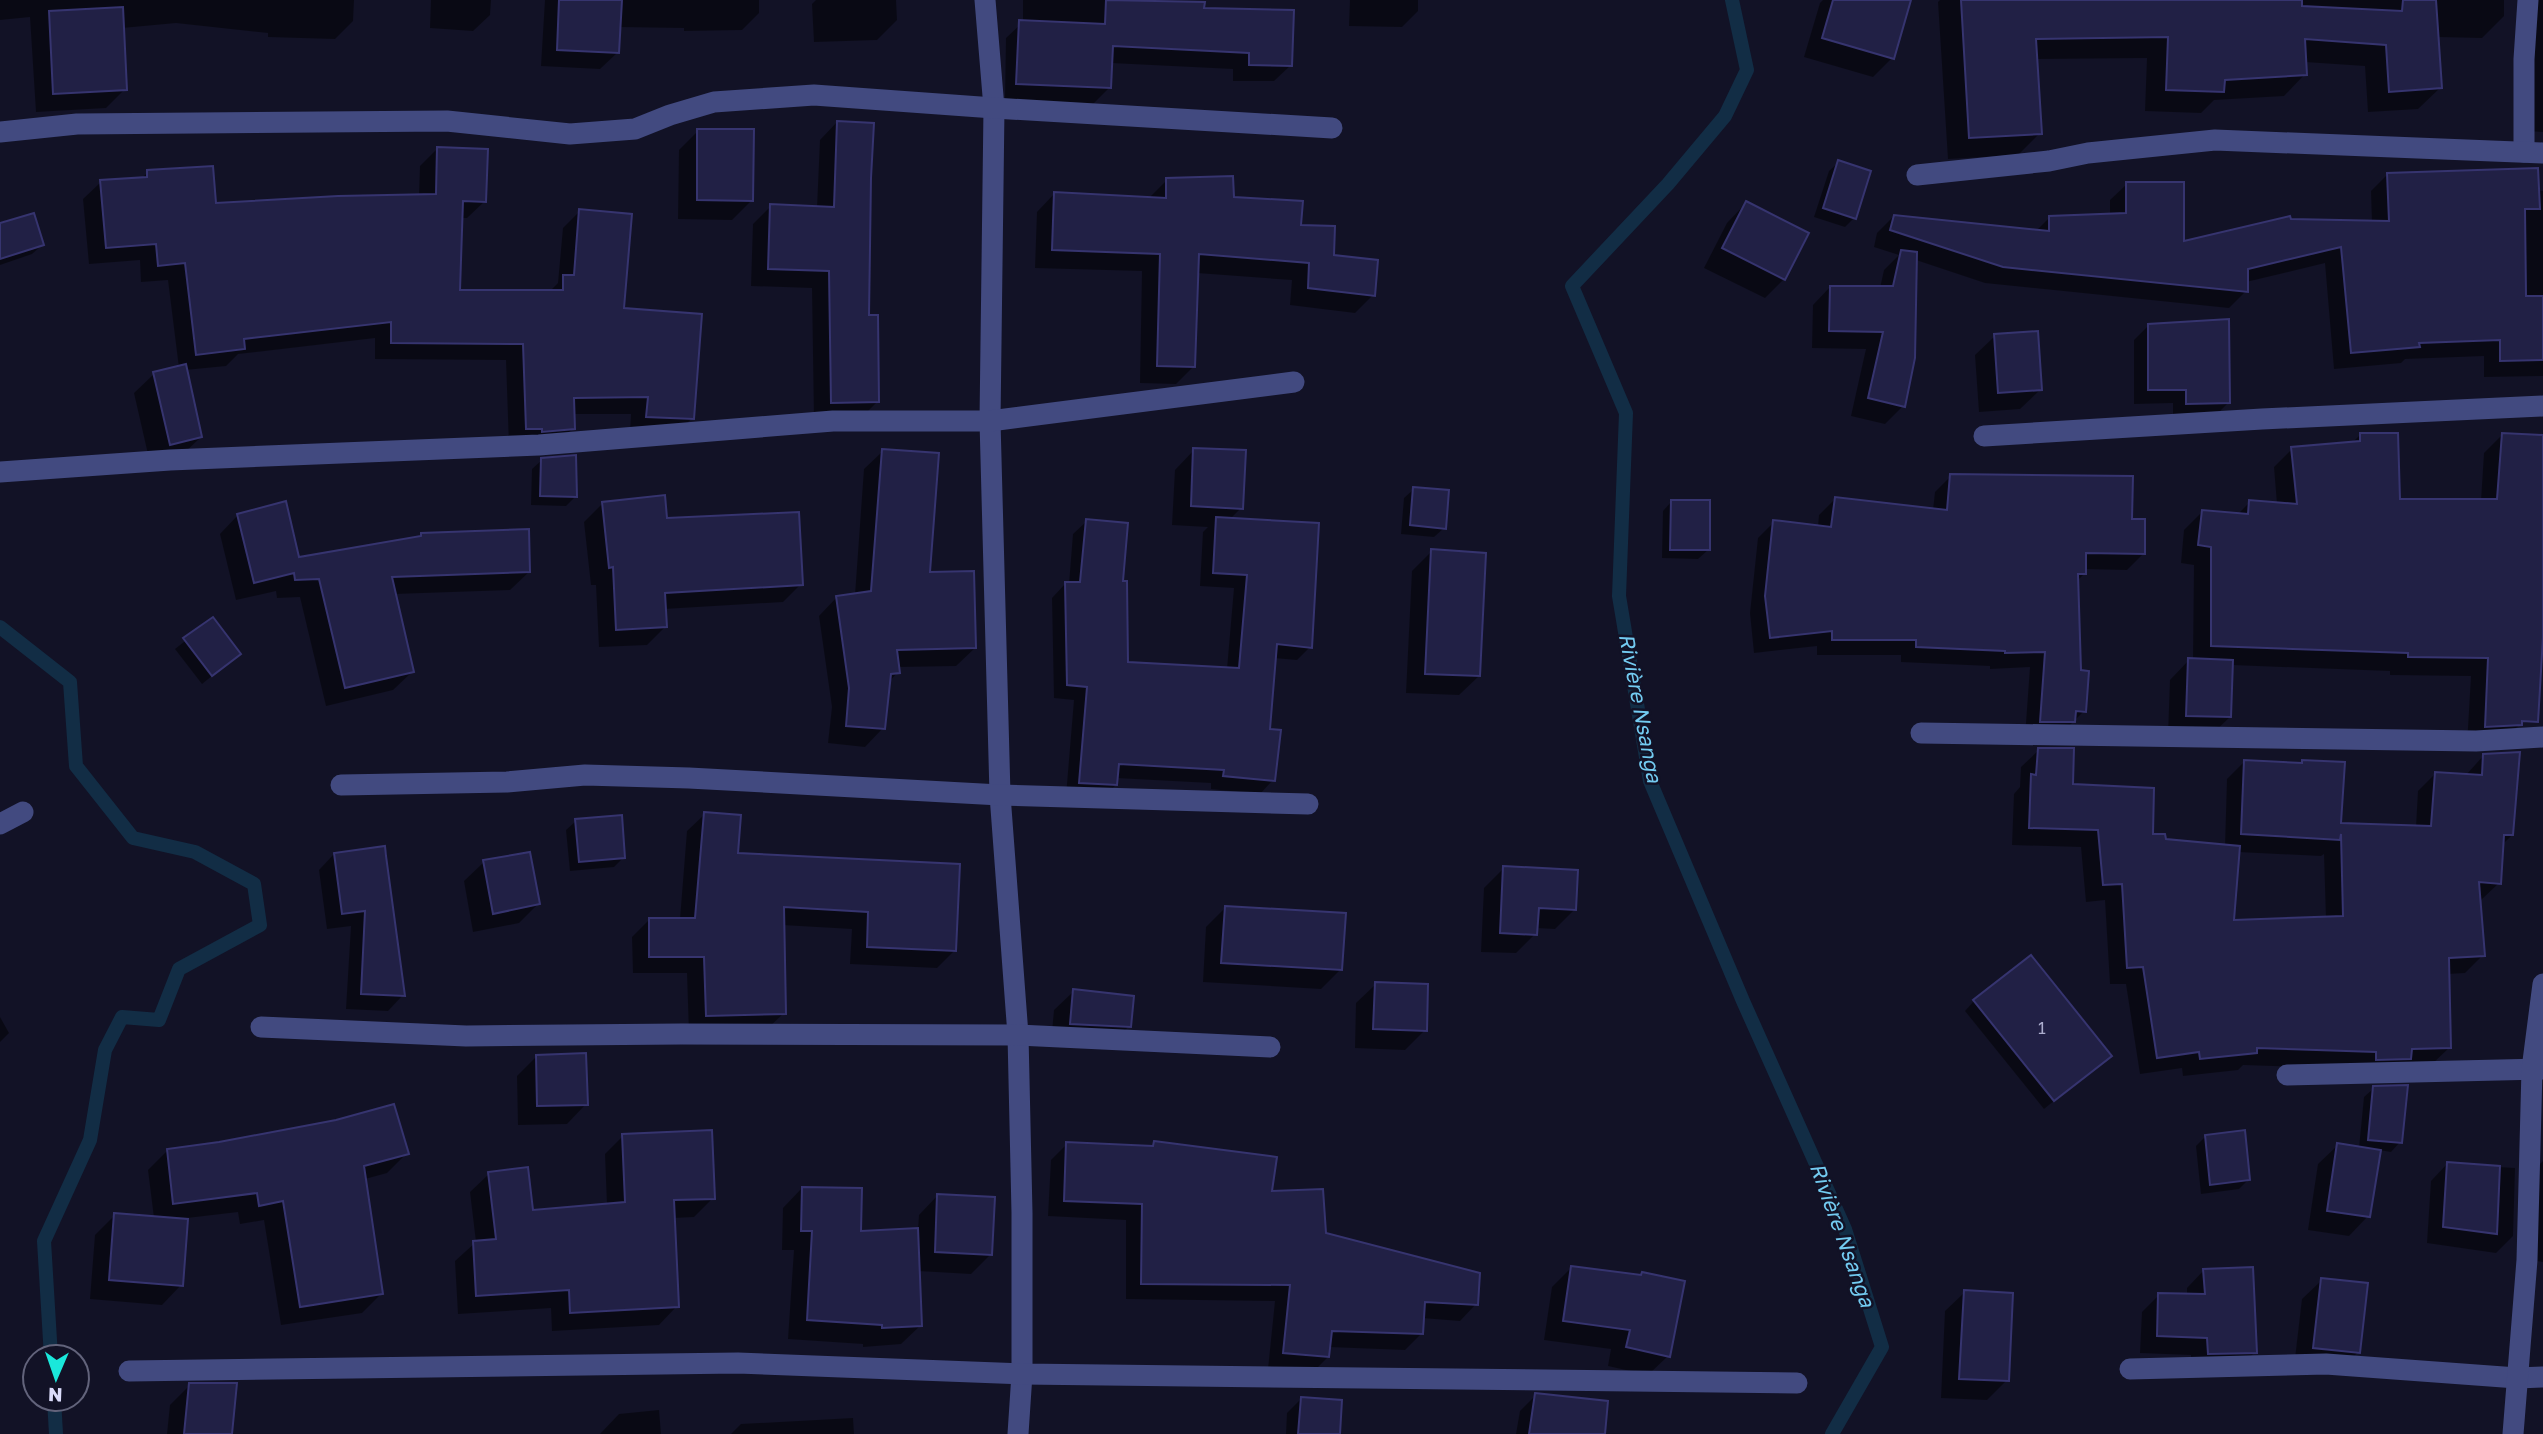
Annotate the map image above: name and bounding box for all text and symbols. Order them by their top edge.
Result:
water label: Rivière Nsanga [1614,631,1668,786]
house number: 1 [2038,1018,2046,1038]
water label: Rivière Nsanga [1805,1159,1881,1311]
north arrow [21,1343,91,1413]
text: N [48,1384,63,1407]

